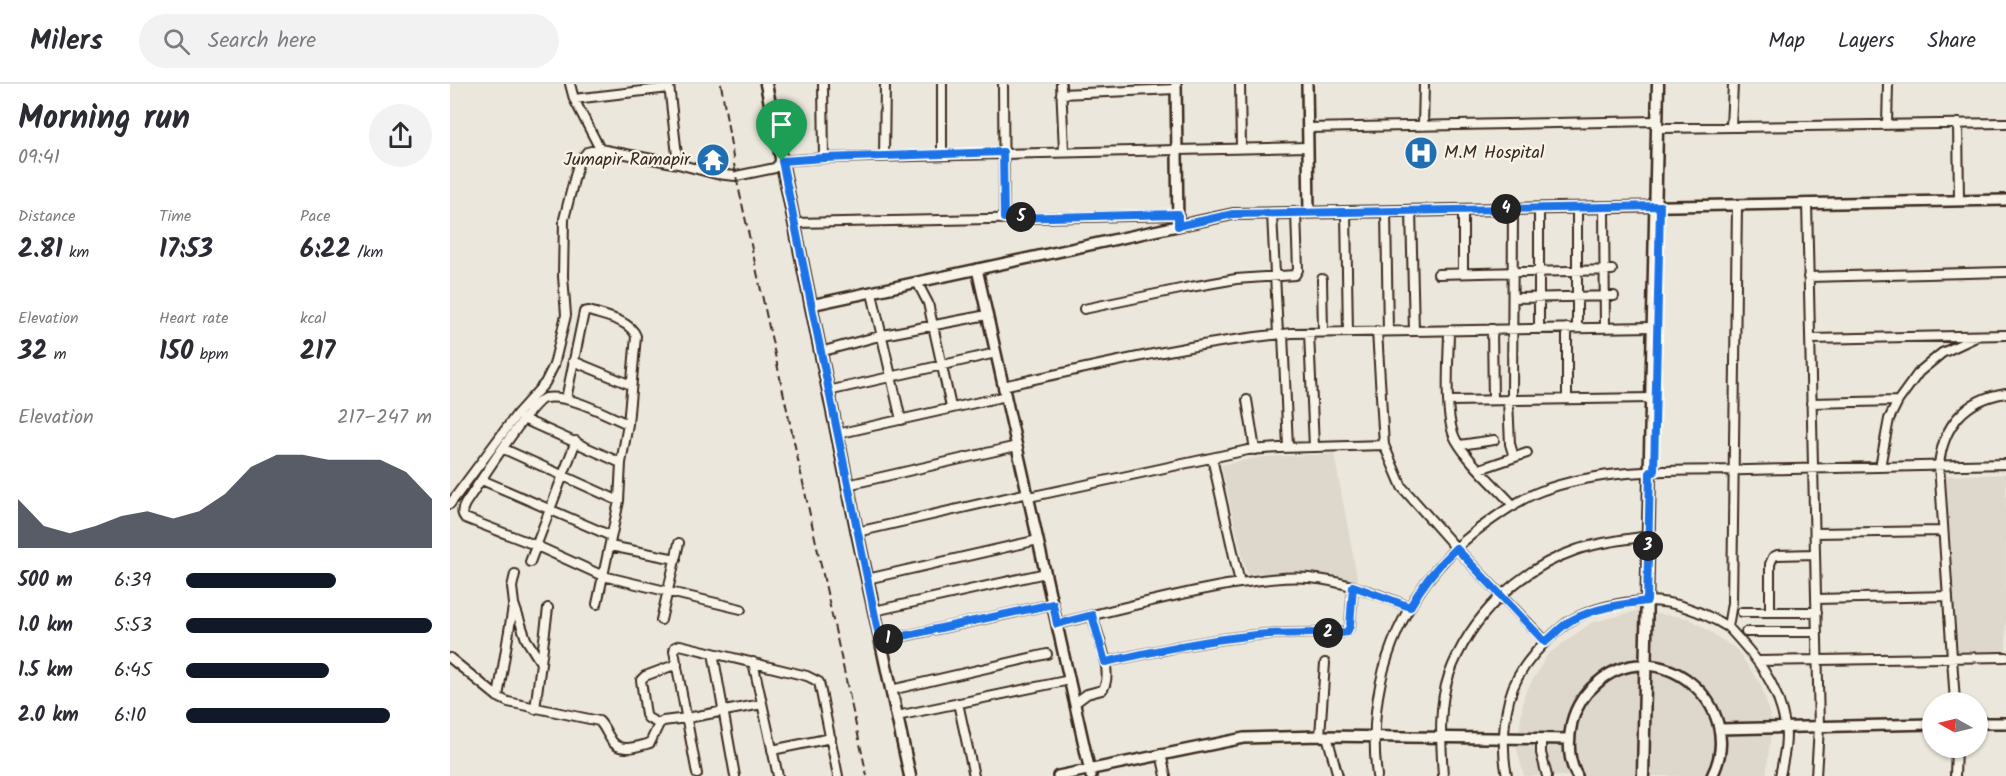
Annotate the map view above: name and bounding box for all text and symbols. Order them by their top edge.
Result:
search box [139,14,559,68]
text: Milers [30,19,103,64]
text: Search here [208,24,316,59]
icon: search [160,25,193,58]
text: Map [1768,25,1805,58]
text: Layers [1838,25,1894,58]
text: Share [1927,25,1976,58]
text: Morning run [18,93,190,146]
pin [756,99,807,161]
button: share [369,104,432,167]
icon: arrive [765,108,798,141]
hospital icon: M.M Hospital [1403,135,1439,171]
place label: M.M Hospital [1444,139,1545,168]
text: 09:41 [18,142,60,174]
temple icon: Jumapir Ramapir [695,142,731,178]
place label: Jumapir Ramapir [564,146,691,175]
pin: 4 [1491,194,1521,224]
text: 4 [1502,196,1510,221]
pin: 5 [1006,202,1036,232]
text: Distance [18,204,76,229]
text: Time [159,204,191,229]
text: Pace [300,204,331,229]
text: 5 [1017,204,1025,229]
text: 2.81 [18,229,63,271]
text: 17:53 [159,229,213,271]
text: 6:22 [300,229,351,271]
text: km [63,240,89,265]
text: /km [351,240,383,265]
text: Elevation [18,306,79,331]
text: Heart rate [159,306,229,331]
text: kcal [300,306,326,331]
text: 32 [18,331,47,373]
text: 150 [159,331,193,373]
text: 217 [300,331,335,373]
text: m [47,342,67,367]
text: bpm [193,342,229,367]
text: Elevation [18,402,94,434]
text: 217–247 m [337,402,432,434]
pin: 3 [1633,531,1663,561]
text: 3 [1644,533,1652,558]
text: 500 m [18,565,73,597]
text: 6:39 [114,565,151,597]
text: 1.0 km [18,610,73,642]
text: 5:53 [114,610,152,642]
pin: 2 [1313,618,1343,648]
text: 2 [1323,620,1333,645]
pin: 1 [873,624,903,654]
text: 1 [886,626,890,651]
text: 1.5 km [18,655,73,687]
text: 6:45 [114,655,152,687]
north arrow [1922,692,1988,758]
map controls [1922,692,1988,758]
text: 2.0 km [18,700,79,732]
text: 6:10 [114,700,146,732]

